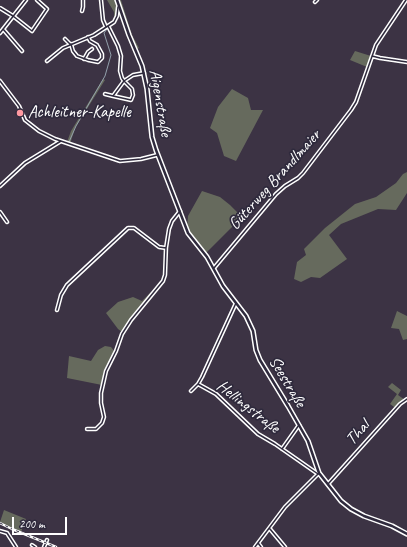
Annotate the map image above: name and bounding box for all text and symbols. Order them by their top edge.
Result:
street label: Aigenstraße [144,68,176,138]
place label: Achleitner-Kapelle [28,103,131,123]
marker: Achleitner-Kapelle [15,108,25,118]
street label: Güterweg Brandlmaier [225,126,325,234]
street label: Seestraße [264,353,310,411]
street label: Hellingstraße [212,376,284,438]
street label: Thal [342,416,374,450]
scale bar [14,509,69,535]
text: 200 m [19,516,45,532]

